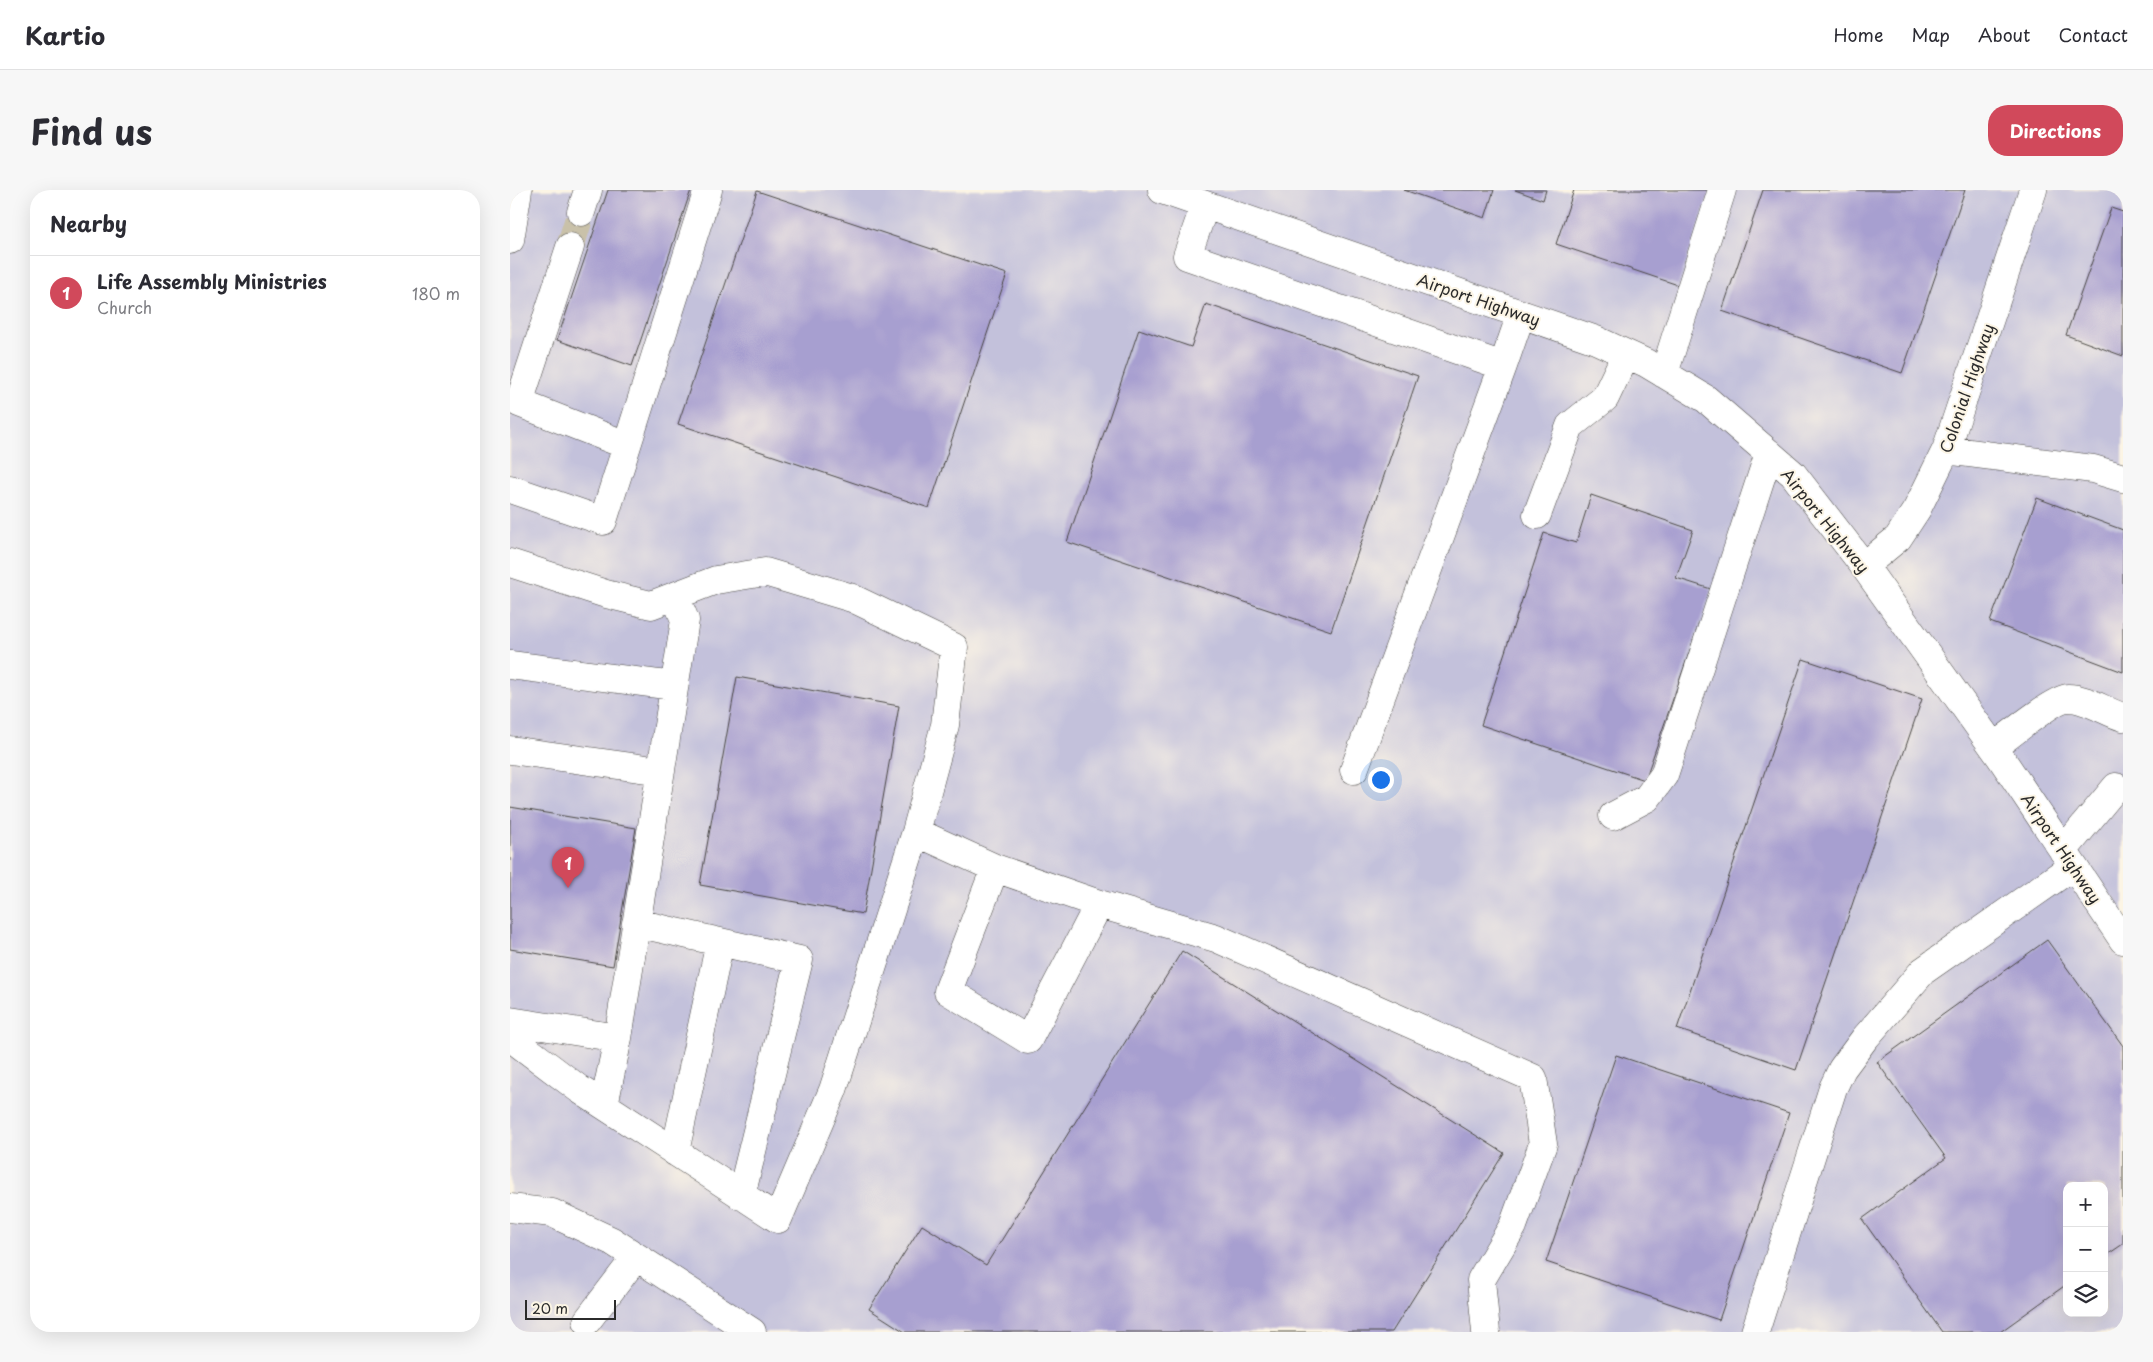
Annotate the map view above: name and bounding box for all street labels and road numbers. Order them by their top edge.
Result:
street label: Airport Highway [1414,267,1544,331]
street label: Colonial Highway [1933,320,1999,456]
street label: Airport Highway [1776,462,1876,578]
street label: Airport Highway [2016,788,2108,908]

